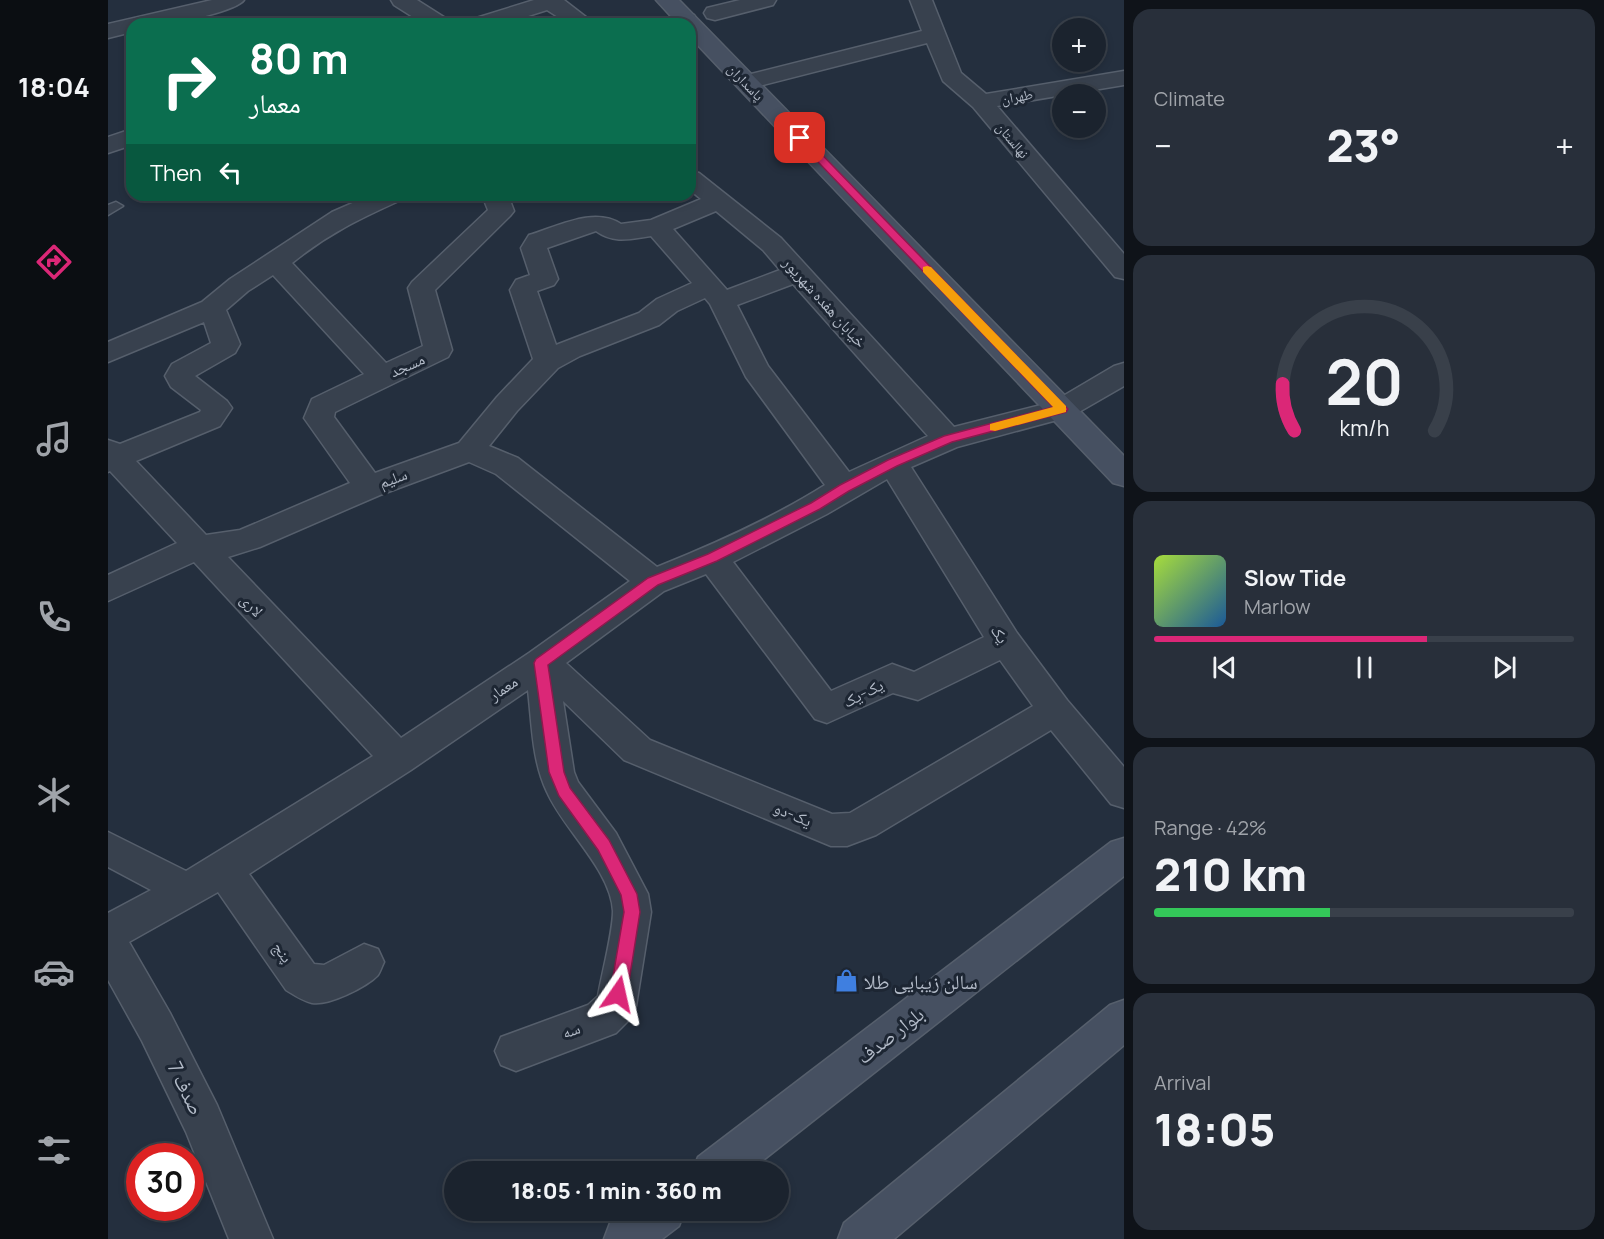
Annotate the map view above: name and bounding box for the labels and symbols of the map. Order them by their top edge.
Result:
street label: پاسداران [724,59,768,105]
street label: طهران [1000,84,1034,108]
pin [774,112,825,163]
street label: نهالستان [992,118,1034,162]
street label: خیابان هفده شهریور [778,251,872,352]
street label: مسجد [386,348,428,382]
street label: سلیم [376,463,410,493]
street label: لاری [236,589,268,621]
street label: یک [986,621,1014,648]
street label: معمار [483,670,522,706]
street label: یک-یک [839,674,887,712]
street label: یک-دو [771,796,815,832]
street label: پنج [268,937,298,967]
position arrow [586,962,650,1026]
shop icon: سالن زیبایی طلا [833,968,859,994]
place label: سالن زیبایی طلا [864,968,978,995]
street label: بلوار صدف [851,1000,929,1070]
street label: سه [559,1017,583,1043]
street label: صدف 7 [162,1057,210,1119]
speed limit sign: 30 [126,1143,204,1221]

